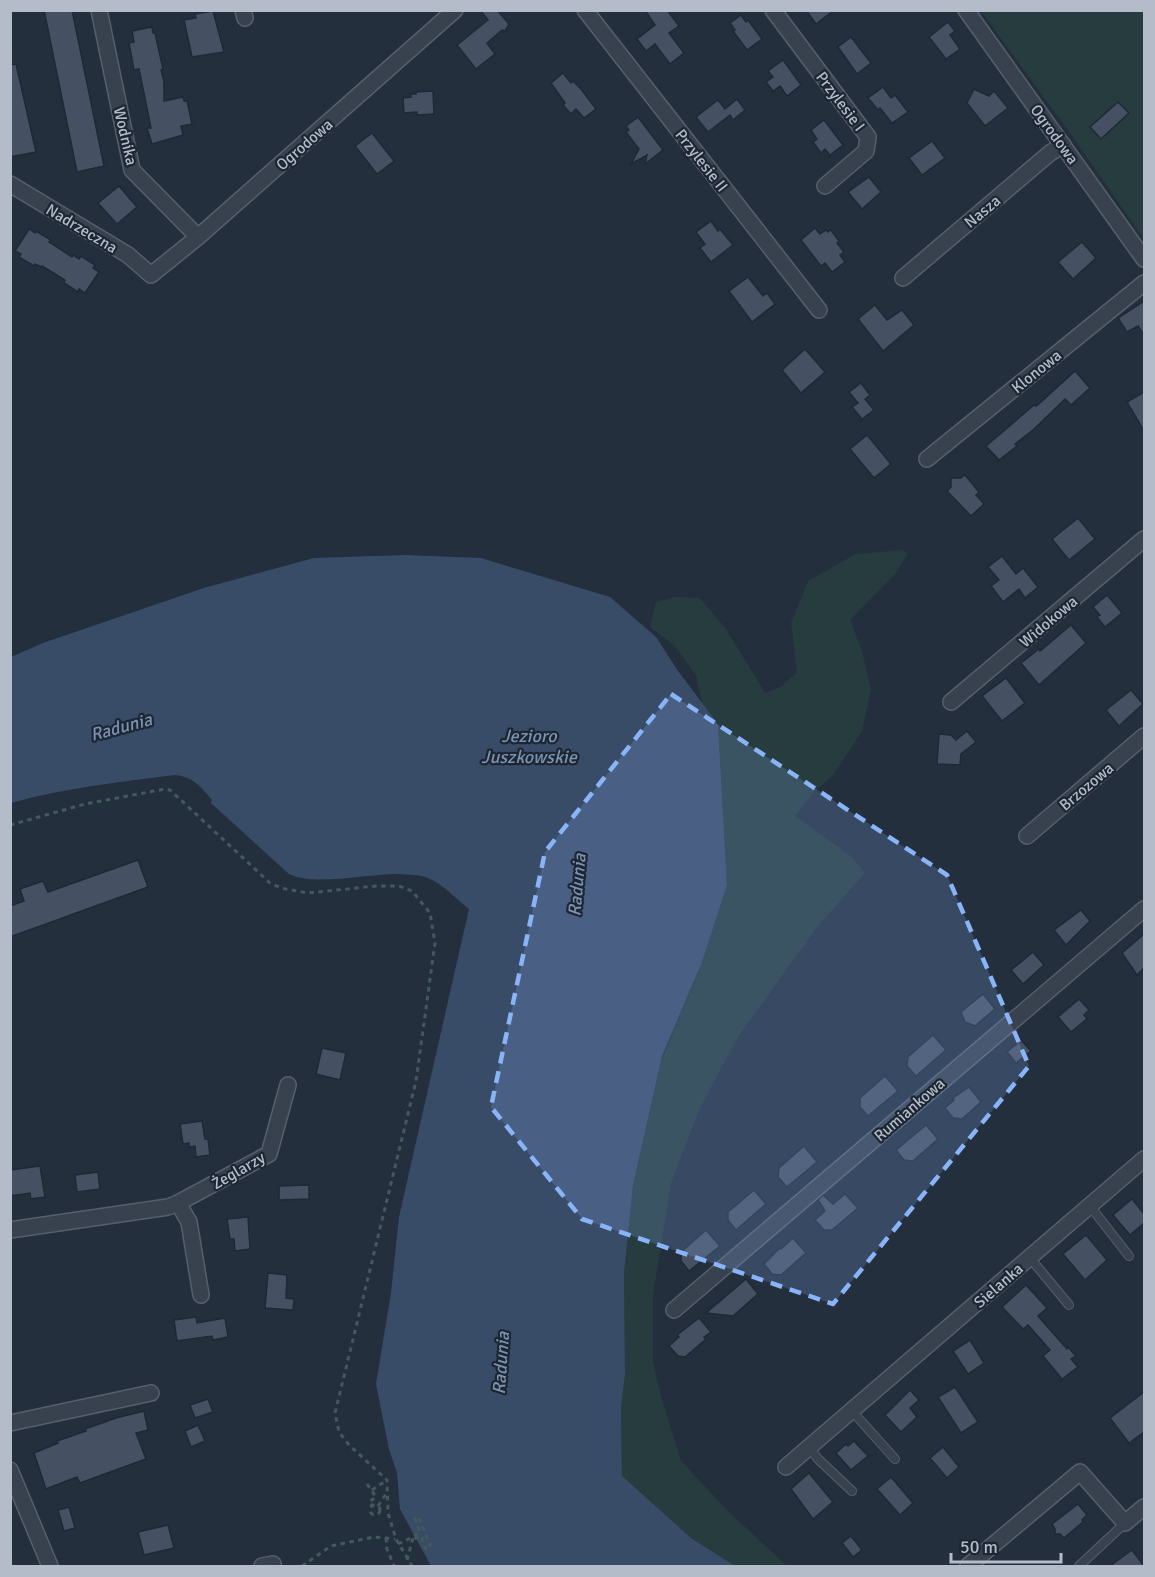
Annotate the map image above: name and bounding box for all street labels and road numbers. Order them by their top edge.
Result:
street label: Przylesie I [811,68,869,135]
street label: Ogrodowa [1026,101,1083,168]
street label: Wodnika [109,105,141,167]
street label: Ogrodowa [272,115,337,175]
street label: Przylesie II [670,125,732,196]
street label: Nasza [960,191,1005,233]
street label: Nadrzeczna [42,200,121,258]
street label: Klonowa [1007,346,1066,398]
street label: Widokowa [1015,592,1082,652]
street label: Brzozowa [1055,758,1118,815]
street label: Rumiankowa [870,1074,949,1146]
street label: Żeglarzy [208,1147,269,1194]
street label: Sielanka [970,1259,1027,1313]

